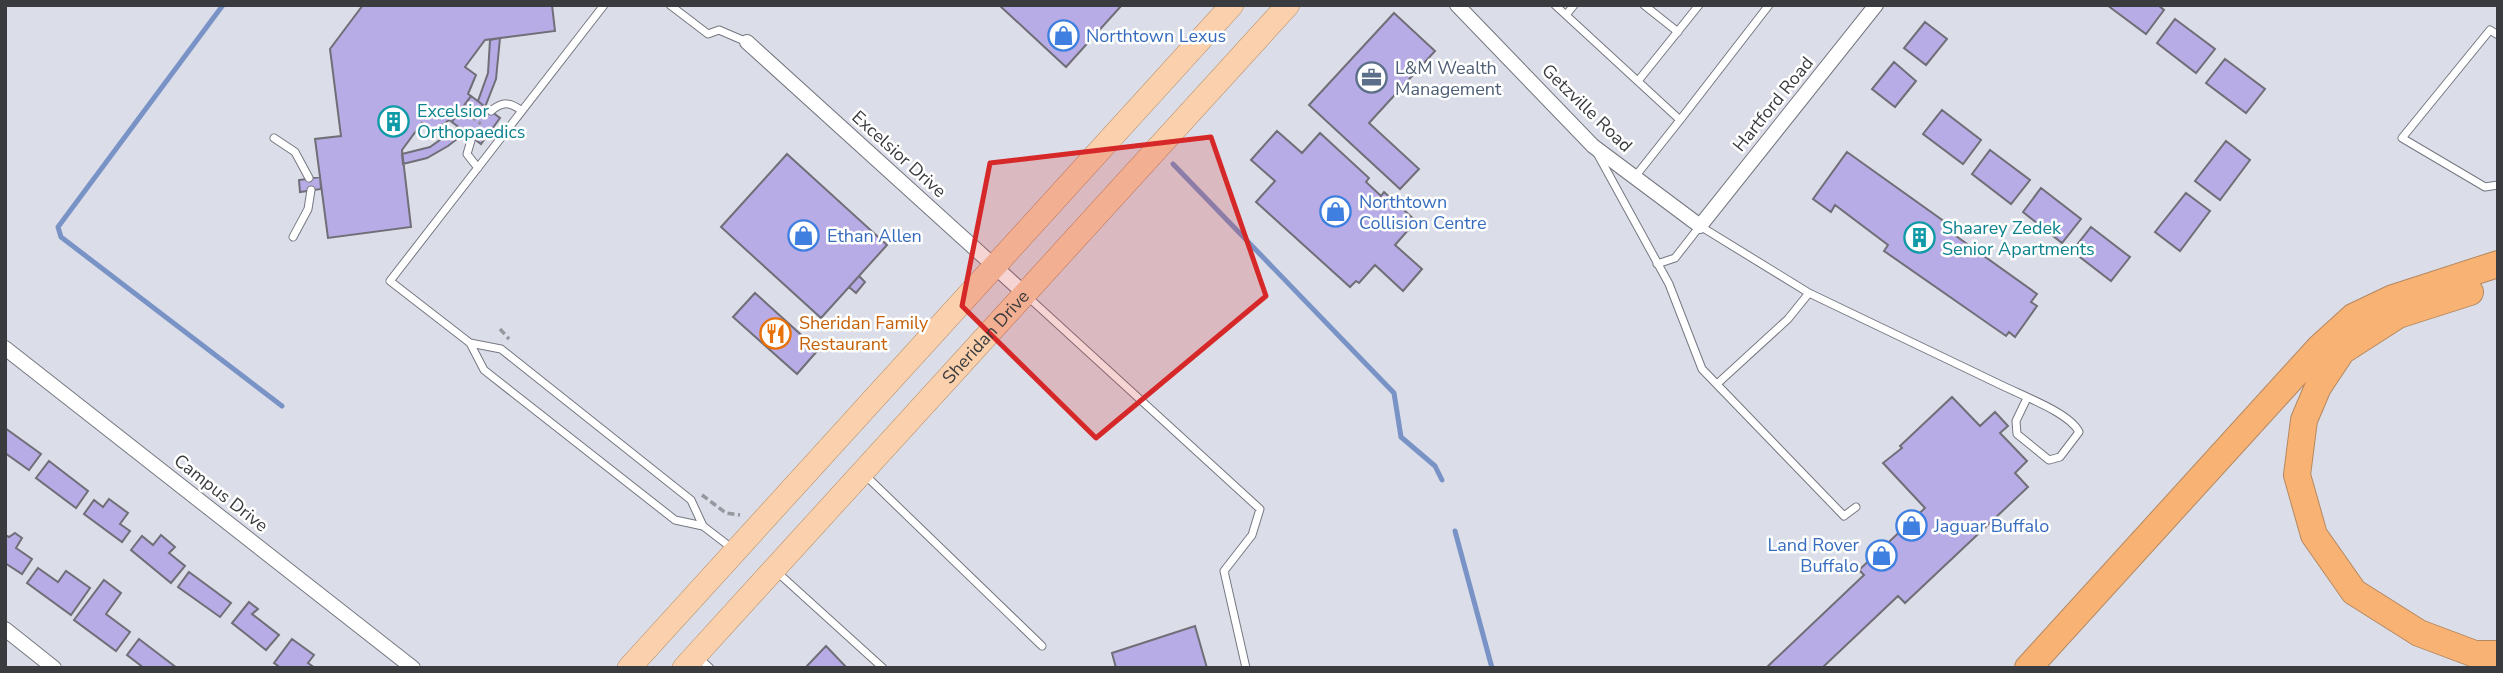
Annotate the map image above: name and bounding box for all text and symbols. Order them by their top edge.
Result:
shop icon: Northtown Lexus [1046,19,1080,53]
place label: Northtown Lexus [1086,24,1226,48]
street label: Hartford Road [1727,52,1819,156]
place label: L&M Wealth Management [1395,56,1502,101]
street label: Getzville Road [1536,59,1638,157]
office icon: L&M Wealth Management [1355,61,1389,95]
place label: Excelsior Orthopaedics [417,99,526,144]
building icon: Excelsior Orthopaedics [377,104,411,138]
street label: Excelsior Drive [847,105,951,203]
place label: Northtown Collision Centre [1359,190,1487,235]
shop icon: Northtown Collision Centre [1319,195,1353,229]
place label: Shaarey Zedek Senior Apartments [1942,216,2095,261]
shop icon: Ethan Allen [787,219,821,253]
building icon: Shaarey Zedek Senior Apartments [1902,221,1936,255]
place label: Ethan Allen [827,224,922,248]
street label: Sheridan Drive [937,285,1035,389]
place label: Sheridan Family Restaurant [799,311,929,356]
restaurant icon: Sheridan Family Restaurant [759,316,793,350]
street label: Campus Drive [169,449,273,537]
shop icon: Jaguar Buffalo [1894,509,1928,543]
place label: Jaguar Buffalo [1933,514,2049,538]
place label: Land Rover Buffalo [1767,533,1860,578]
shop icon: Land Rover Buffalo [1865,538,1899,572]

